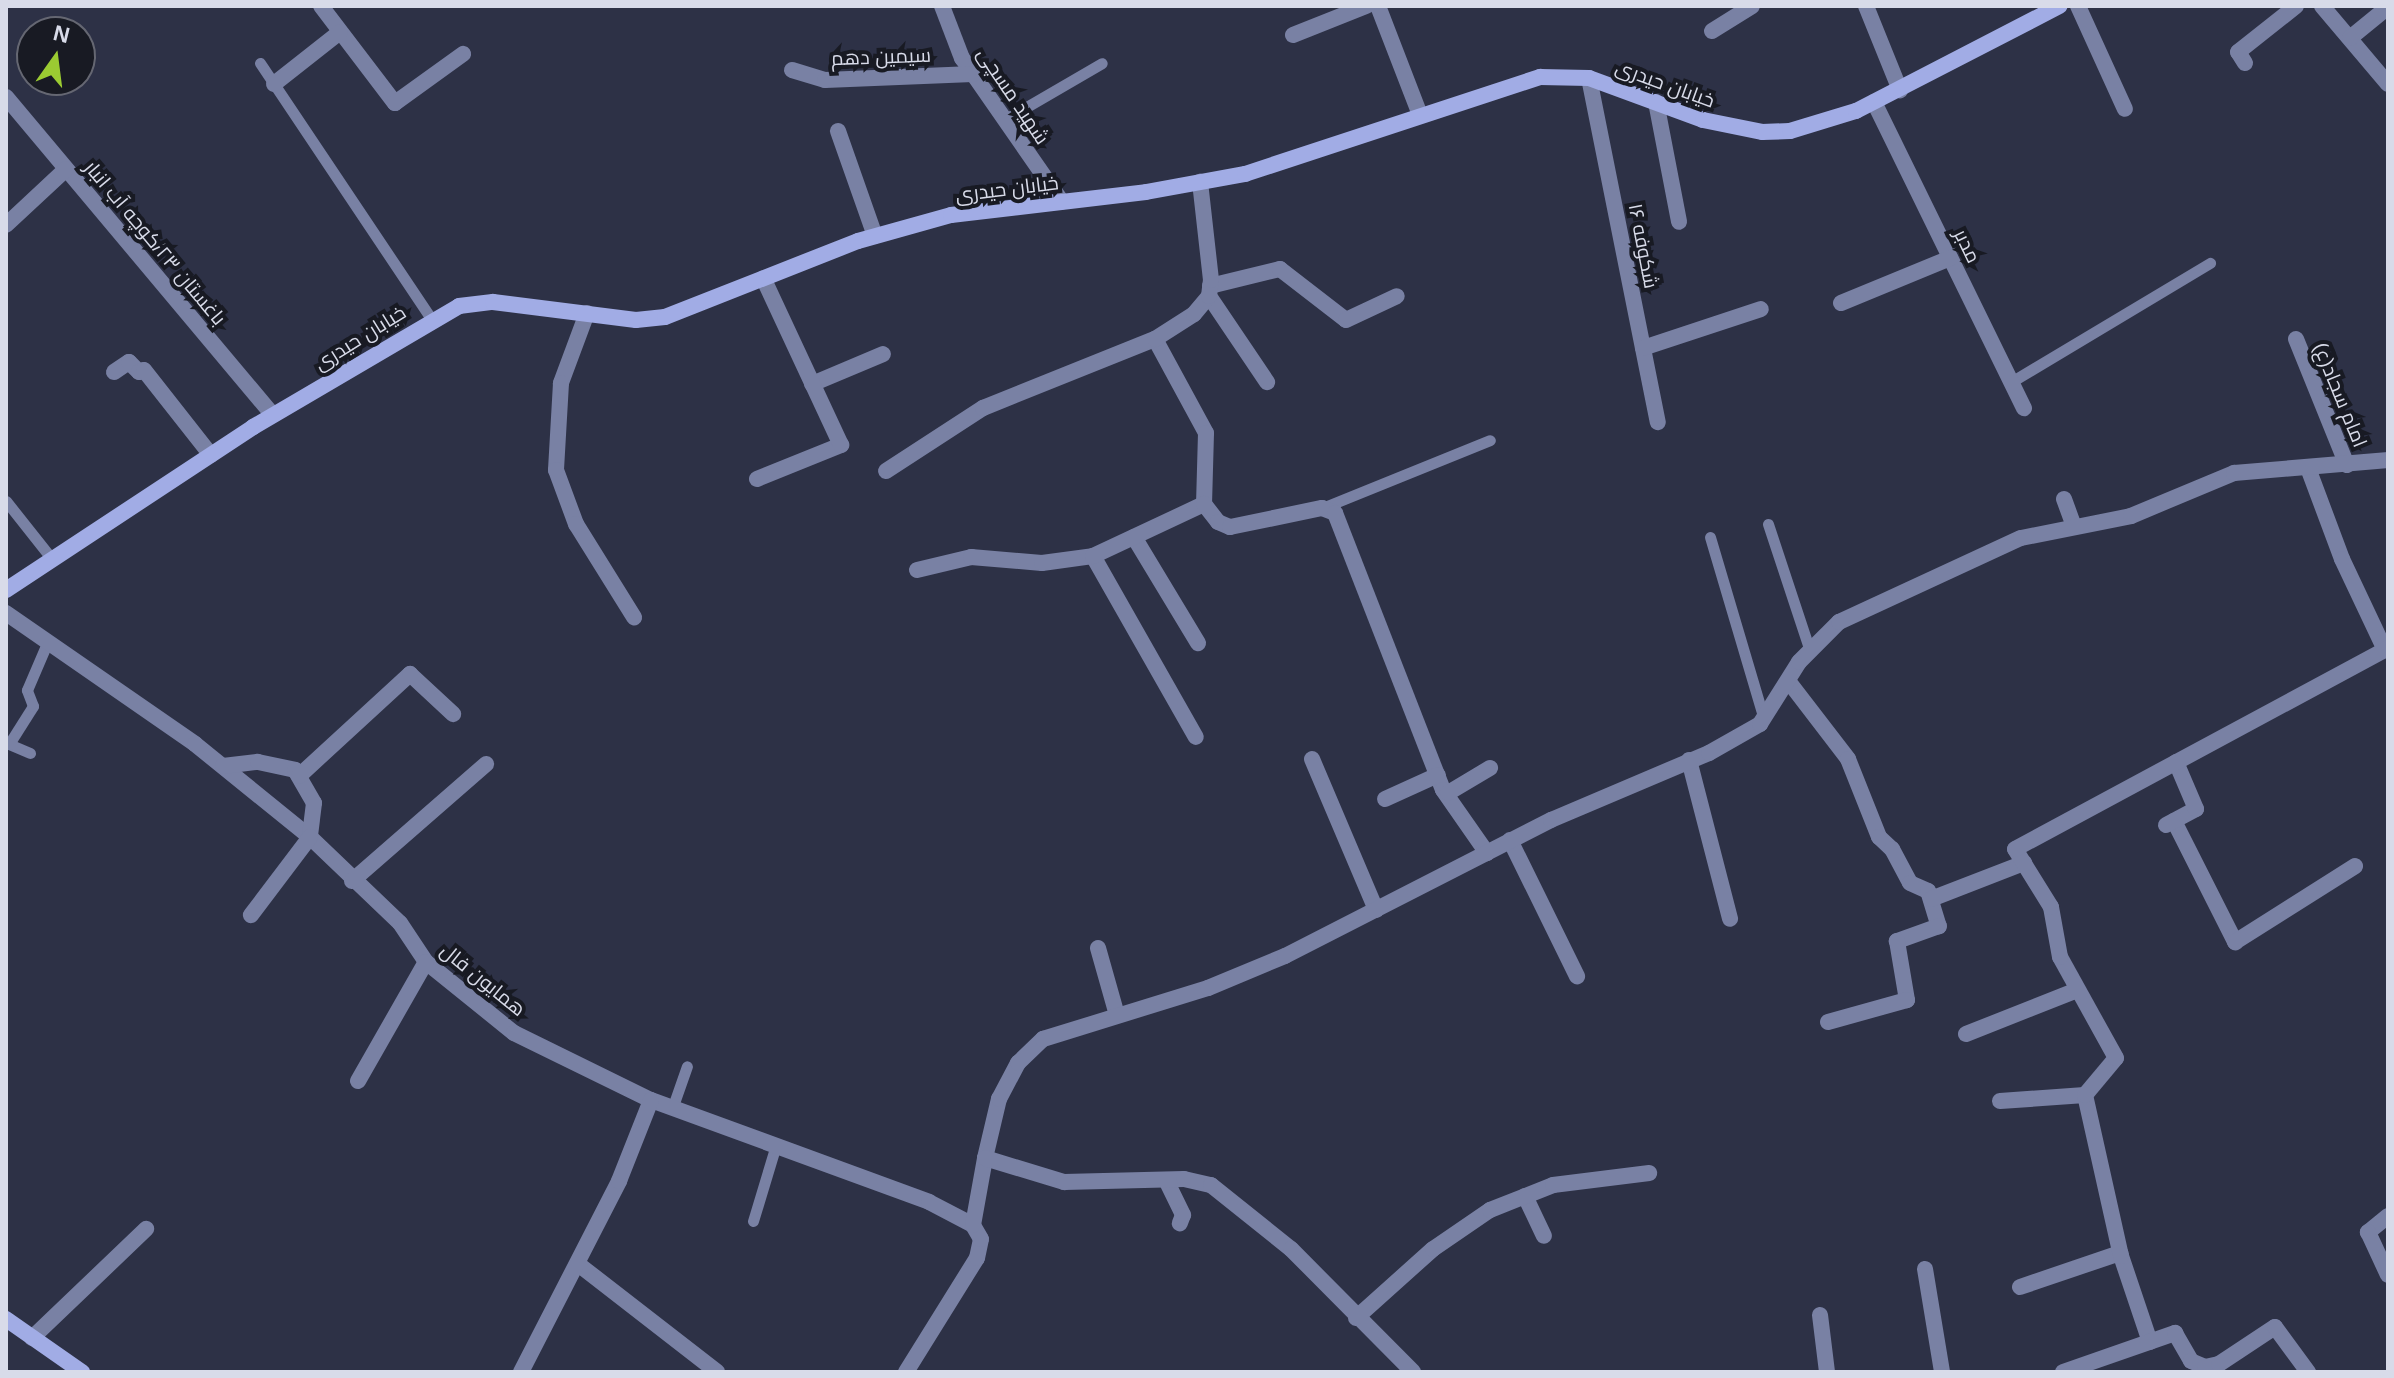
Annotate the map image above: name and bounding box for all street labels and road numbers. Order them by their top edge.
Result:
street label: سیمین دهم [831,43,931,71]
street label: شهید مسچی [972,43,1054,149]
street label: خیابان حیدری [1612,55,1718,113]
street label: باغستان ۲۳/کوچه آب انبار [79,156,231,330]
street label: خیابان حیدری [954,171,1060,207]
street label: شکوفه ۱۶ [1623,201,1663,291]
street label: مدبر [1949,225,1985,267]
street label: خیابان حیدری [310,300,410,376]
street label: امام سجاد(ع) [2308,339,2372,451]
street label: همایون فال [436,938,530,1022]

